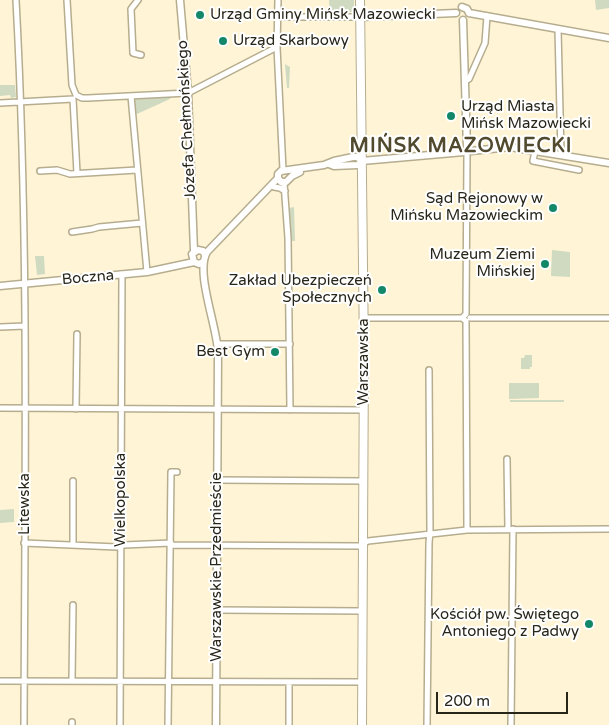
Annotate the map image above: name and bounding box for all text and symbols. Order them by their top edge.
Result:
place label: Urząd Gminy Mińsk Mazowiecki [210,6,436,24]
marker: Urząd Gminy Mińsk Mazowiecki [194,9,206,21]
place label: Urząd Skarbowy [233,32,349,50]
marker: Urząd Skarbowy [217,35,229,47]
street label: Józefa Chełmońskiego [174,40,200,200]
place label: Urząd Miasta Mińsk Mazowiecki [461,98,591,133]
marker: Urząd Miasta Mińsk Mazowiecki [445,110,457,122]
district label: MIŃSK MAZOWIECKI [348,135,574,159]
place label: Sąd Rejonowy w Mińsku Mazowieckim [390,190,543,225]
marker: Sąd Rejonowy w Mińsku Mazowieckim [547,202,559,214]
place label: Muzeum Ziemi Mińskiej [430,246,535,281]
marker: Muzeum Ziemi Mińskiej [539,258,551,270]
street label: Boczna [61,267,115,289]
place label: Zakład Ubezpieczeń Społecznych [229,272,372,307]
marker: Zakład Ubezpieczeń Społecznych [376,284,388,296]
street label: Warszawska [355,318,373,406]
place label: Best Gym [196,343,265,361]
marker: Best Gym [269,346,281,358]
street label: Wielkopolska [112,453,130,547]
street label: Warszawskie Przedmieście [208,472,226,662]
street label: Litewska [16,473,34,535]
place label: Kościół pw. Świętego Antoniego z Padwy [430,606,579,641]
marker: Kościół pw. Świętego Antoniego z Padwy [583,618,595,630]
scale bar [439,682,572,714]
text: 200 m [444,692,490,710]

